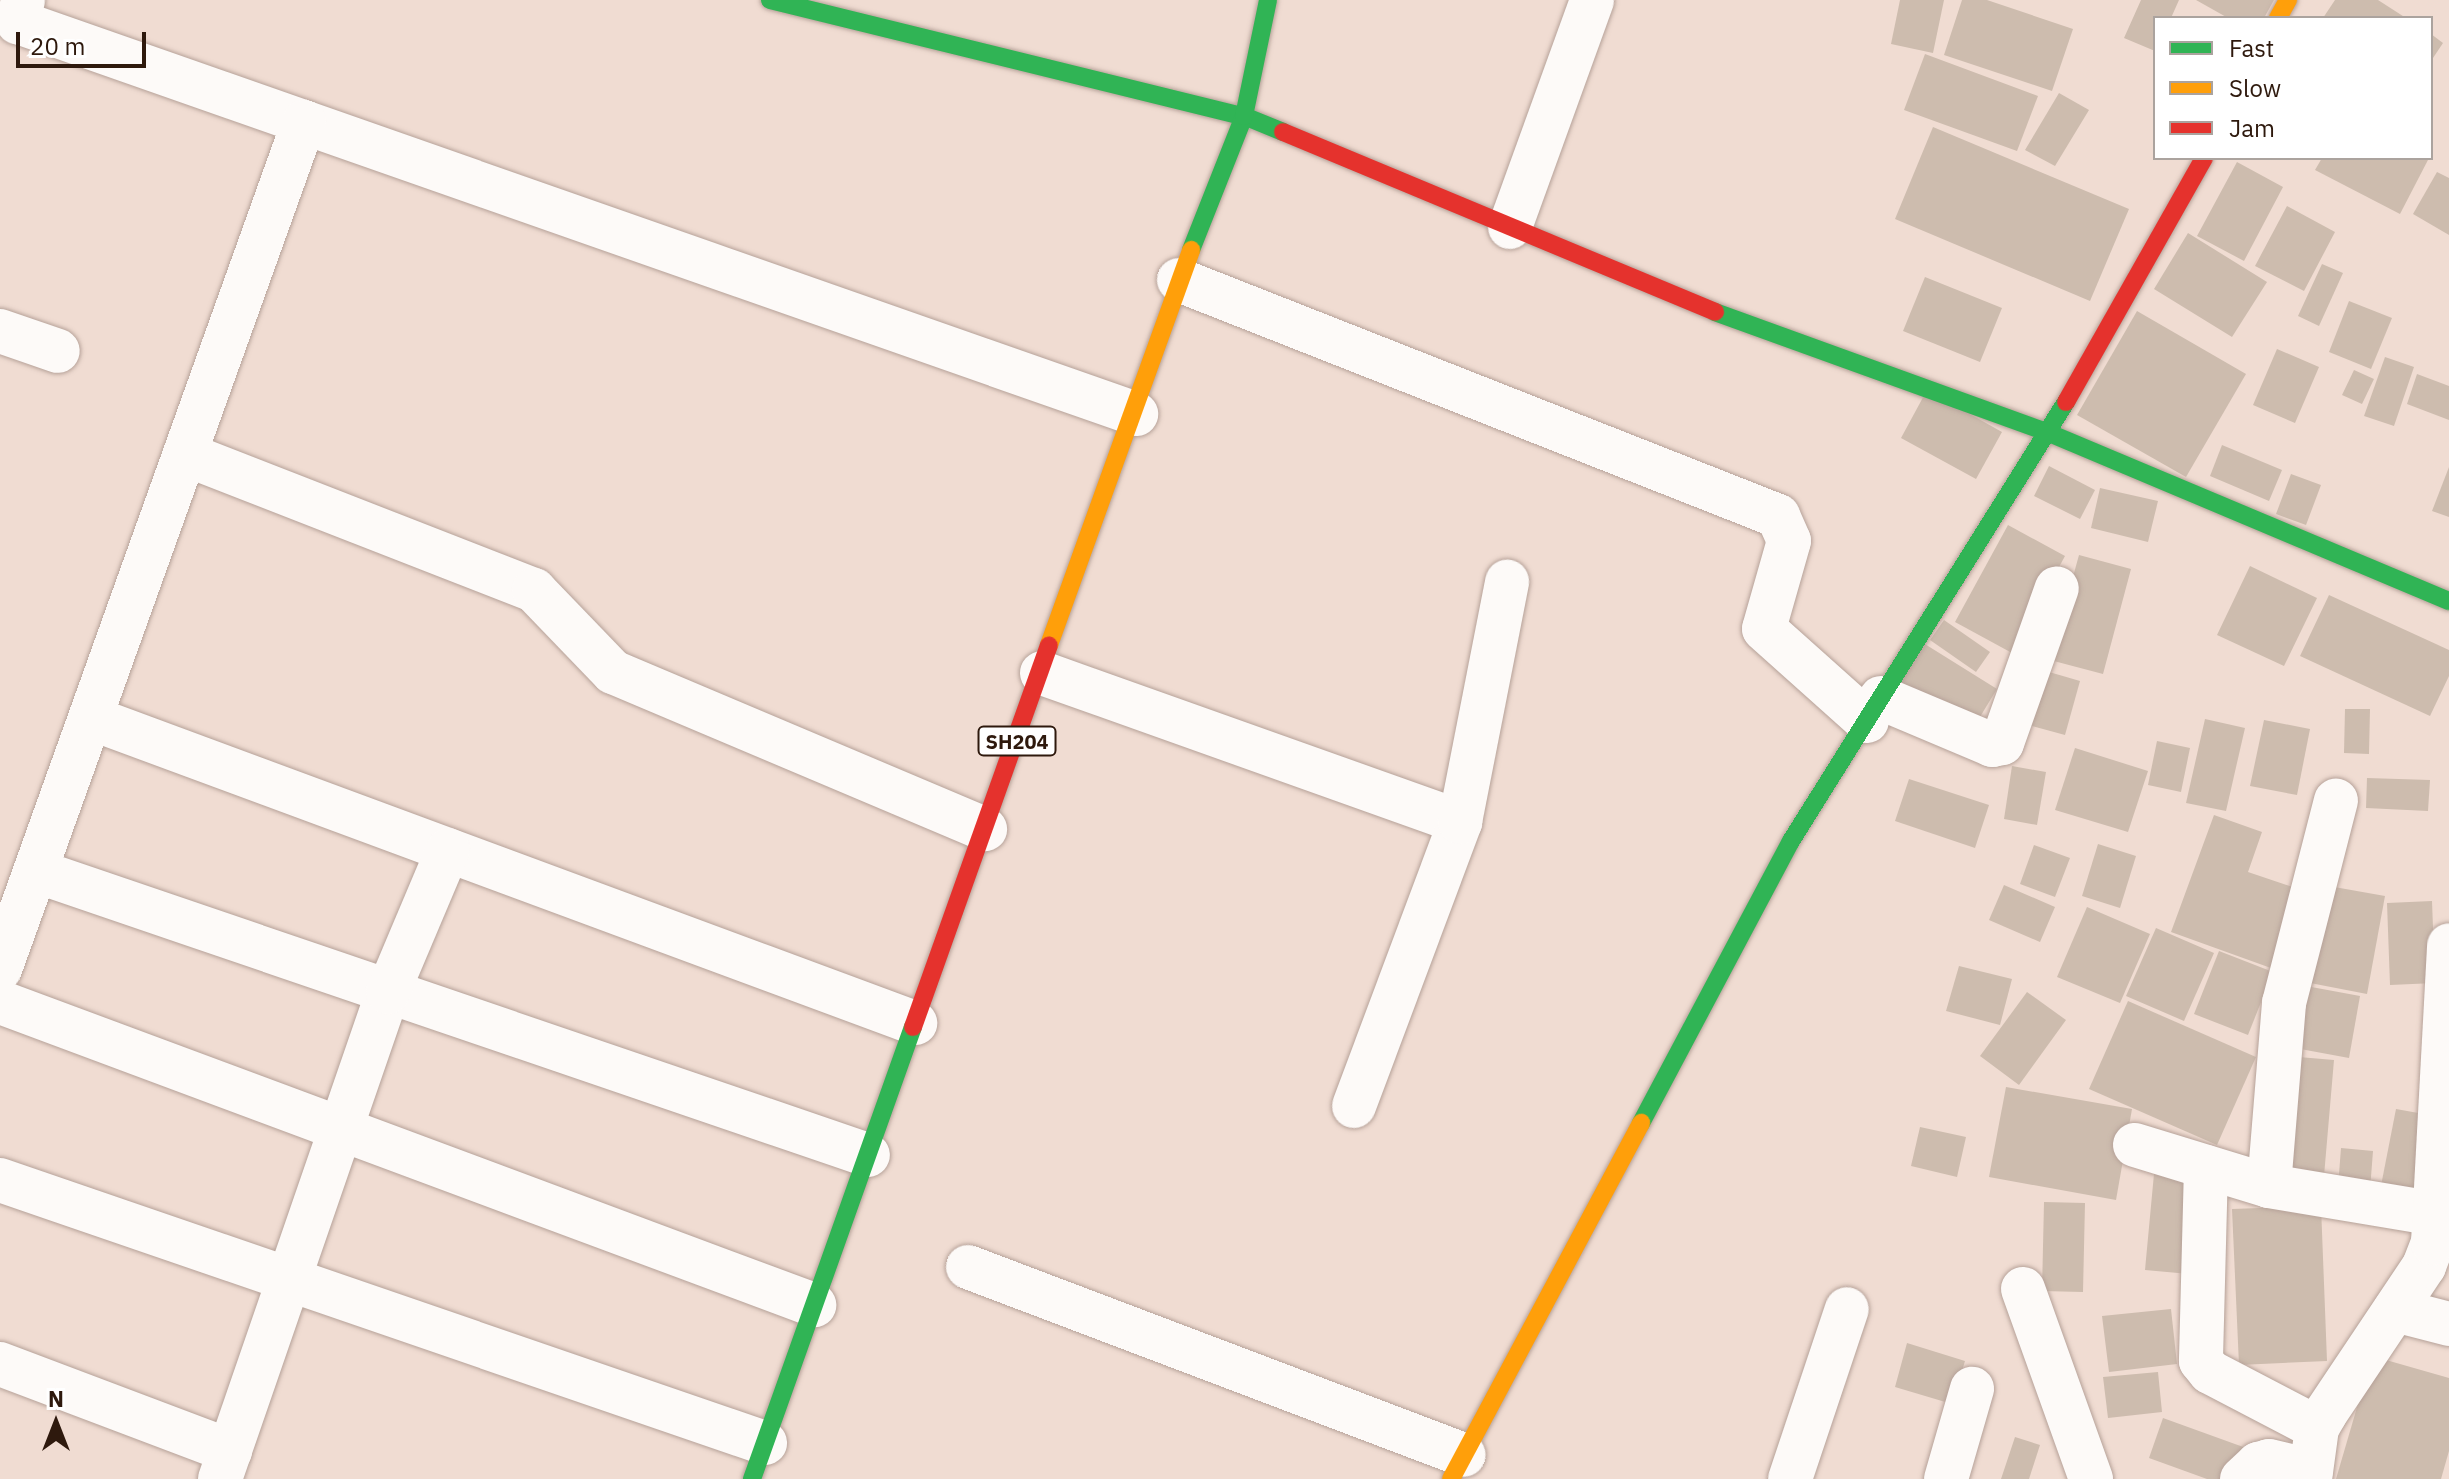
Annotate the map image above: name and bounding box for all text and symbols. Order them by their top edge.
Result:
scale bar [20,16,150,66]
legend [2153,16,2433,160]
text: 20 m [30,30,85,62]
text: Fast [2229,32,2274,64]
text: Slow [2229,72,2281,104]
text: Jam [2229,112,2275,144]
road number: SH204 [977,725,1057,757]
north arrow [16,1383,96,1463]
text: N [48,1384,64,1413]

